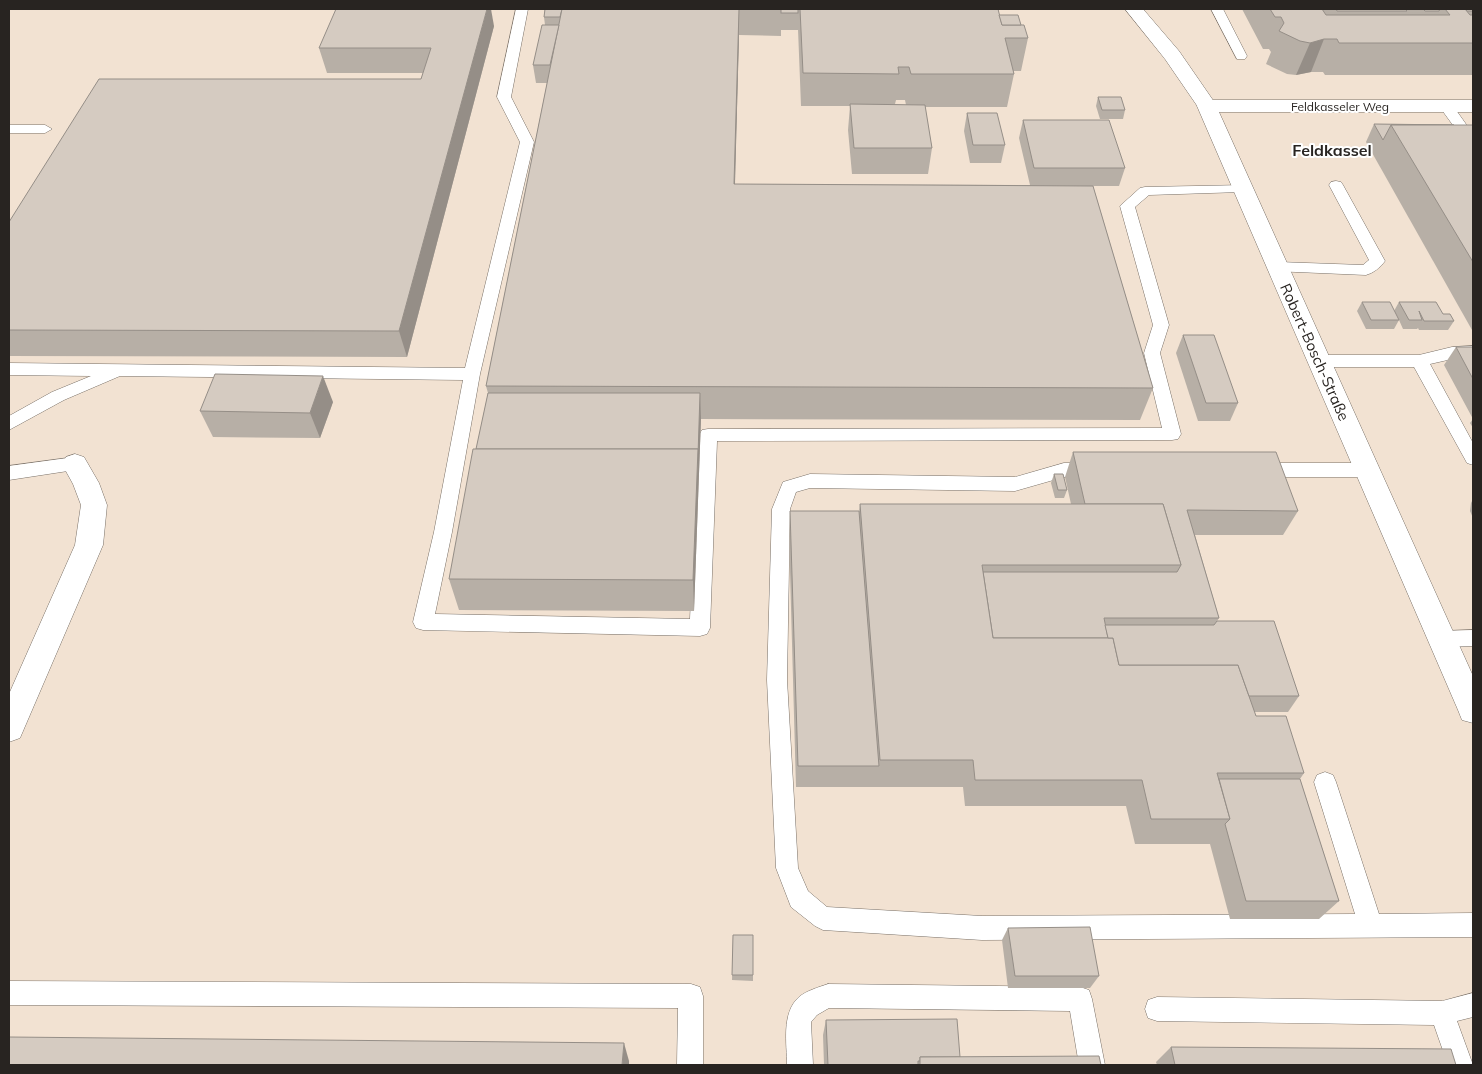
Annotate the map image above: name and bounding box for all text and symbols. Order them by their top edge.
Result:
street label: Feldkasseler Weg [1291,99,1389,114]
district label: Feldkassel [1292,140,1372,160]
street label: Robert-Bosch-Straße [1276,280,1354,424]

